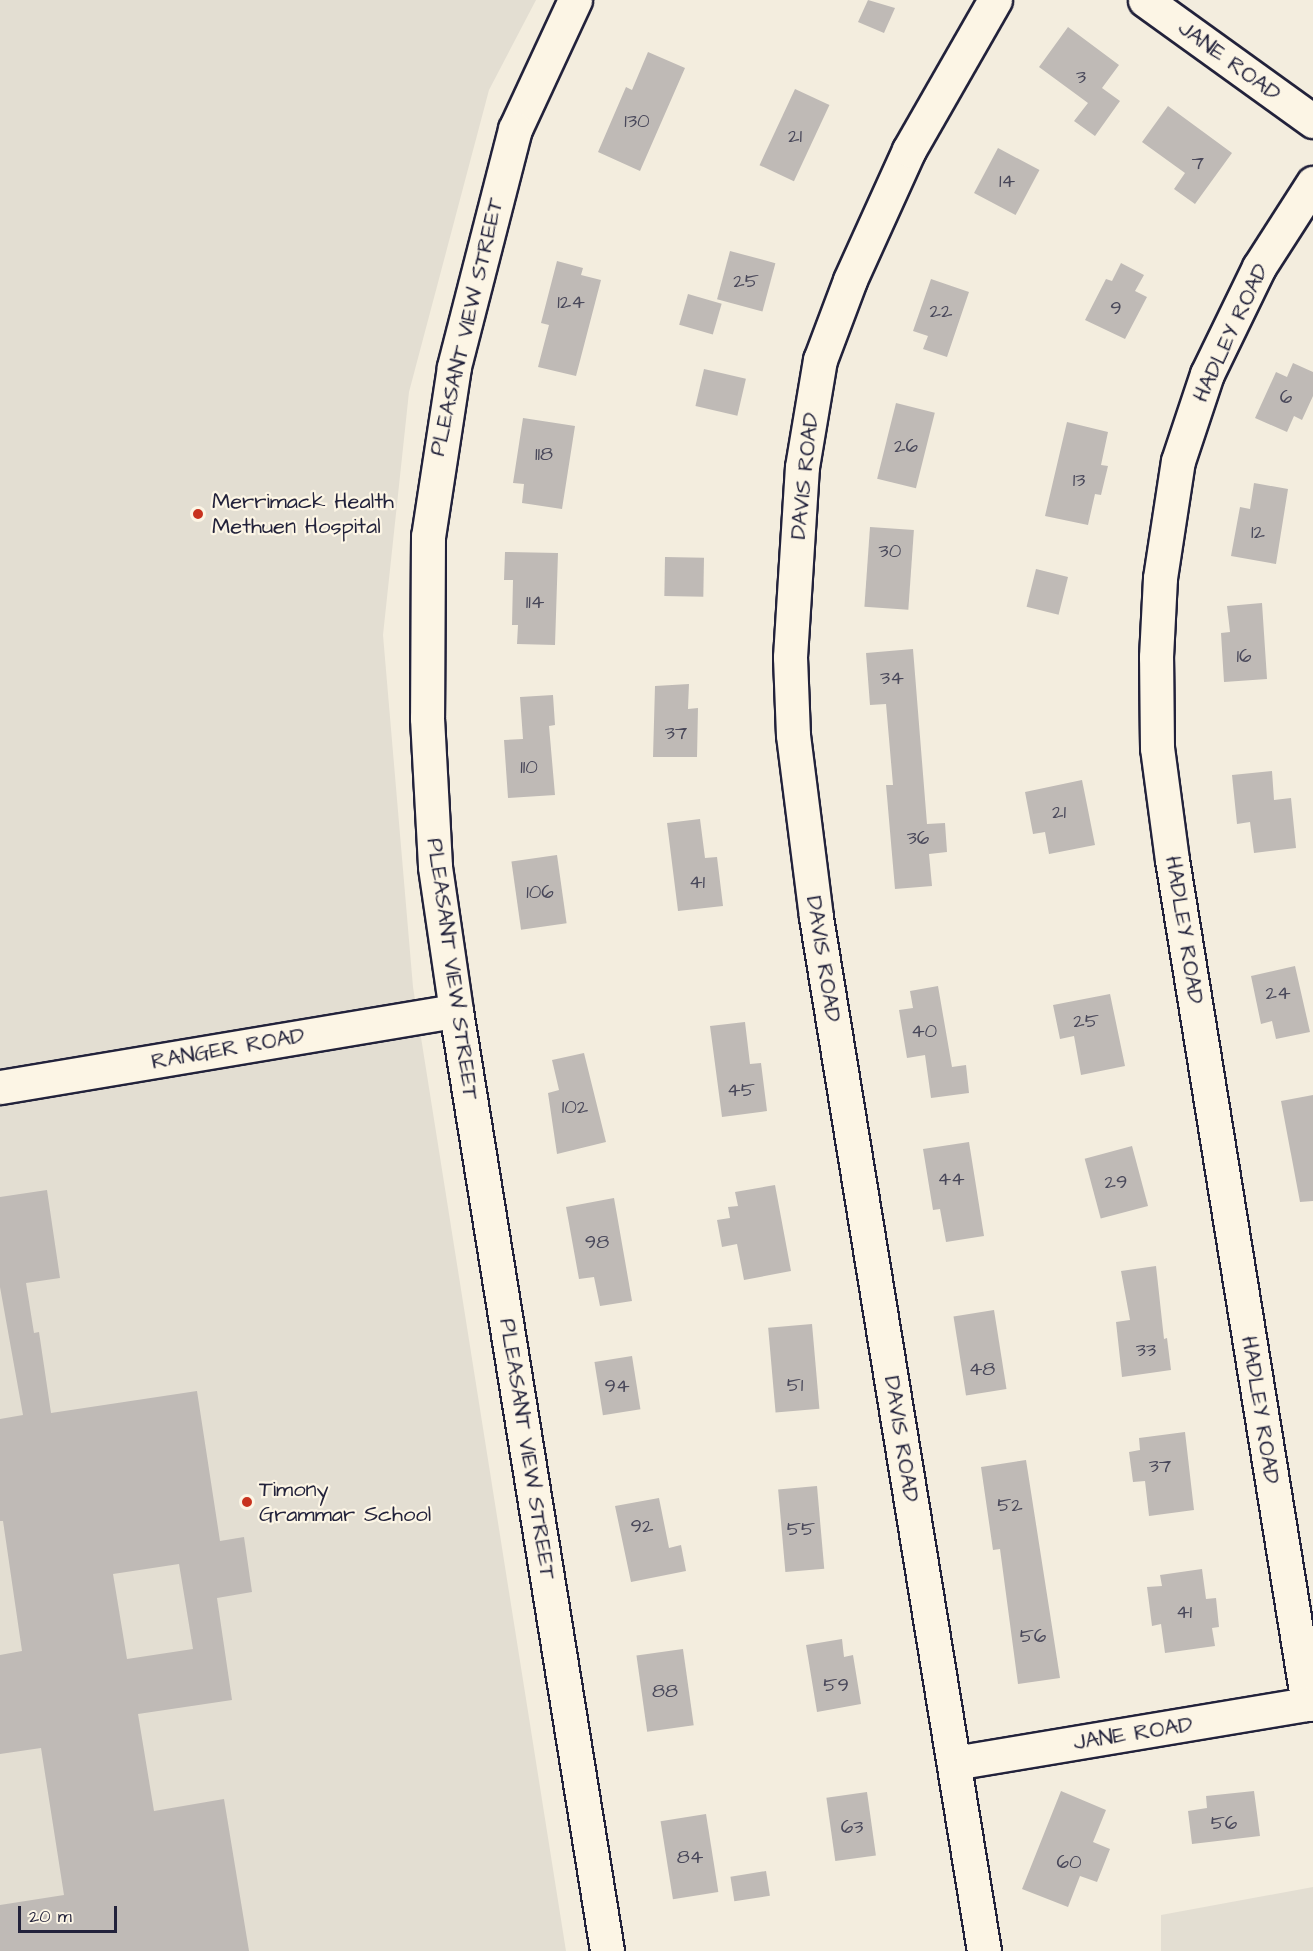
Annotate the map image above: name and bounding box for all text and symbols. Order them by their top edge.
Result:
street label: JANE ROAD [1173,15,1285,107]
house number: 3 [1076,65,1086,89]
house number: 130 [624,109,650,133]
house number: 21 [788,124,802,148]
house number: 7 [1192,151,1204,175]
house number: 14 [999,169,1015,193]
street label: PLEASANT VIEW STREET [424,195,510,459]
street label: HADLEY ROAD [1187,260,1275,406]
house number: 25 [733,269,759,293]
house number: 124 [557,290,585,314]
house number: 9 [1110,296,1122,320]
house number: 22 [930,299,952,323]
house number: 6 [1280,385,1292,409]
street label: DAVIS ROAD [785,411,825,541]
house number: 26 [894,434,918,458]
house number: 118 [535,442,553,466]
house number: 13 [1073,468,1085,492]
place label: Merrimack Health Methuen Hospital [212,488,394,540]
marker: Merrimack Health Methuen Hospital [189,505,207,523]
house number: 12 [1251,520,1265,544]
house number: 30 [879,539,901,563]
house number: 114 [526,590,544,614]
house number: 16 [1236,644,1252,668]
house number: 34 [880,666,904,690]
house number: 37 [665,721,687,745]
house number: 110 [520,755,538,779]
house number: 21 [1052,800,1066,824]
house number: 36 [907,826,929,850]
street label: PLEASANT VIEW STREET [421,837,483,1101]
street label: HADLEY ROAD [1159,854,1209,1006]
house number: 41 [689,870,705,894]
house number: 106 [526,880,554,904]
street label: DAVIS ROAD [800,894,846,1024]
house number: 24 [1265,981,1291,1005]
house number: 25 [1073,1009,1099,1033]
house number: 40 [911,1019,937,1043]
street label: RANGER ROAD [149,1023,307,1075]
house number: 45 [727,1078,755,1102]
house number: 102 [562,1095,588,1119]
house number: 44 [937,1167,965,1191]
house number: 29 [1105,1170,1127,1194]
house number: 98 [585,1230,609,1254]
street label: PLEASANT VIEW STREET [493,1317,561,1581]
street label: HADLEY ROAD [1235,1334,1285,1486]
house number: 33 [1136,1338,1156,1362]
house number: 48 [969,1357,995,1381]
house number: 51 [787,1373,803,1397]
house number: 94 [604,1374,630,1398]
street label: DAVIS ROAD [878,1374,924,1504]
house number: 37 [1149,1454,1171,1478]
place label: Timony Grammar School [259,1476,431,1528]
house number: 52 [997,1493,1023,1517]
marker: Timony Grammar School [240,1495,254,1509]
house number: 92 [631,1514,653,1538]
house number: 55 [787,1517,815,1541]
house number: 41 [1176,1600,1192,1624]
house number: 56 [1020,1624,1046,1648]
house number: 59 [823,1673,849,1697]
house number: 88 [652,1679,678,1703]
street label: JANE ROAD [1072,1712,1194,1756]
house number: 56 [1211,1811,1237,1835]
house number: 63 [841,1815,863,1839]
house number: 84 [677,1845,703,1869]
house number: 60 [1056,1850,1082,1874]
scale bar [21,1894,120,1932]
text: 20 m [29,1904,72,1929]

